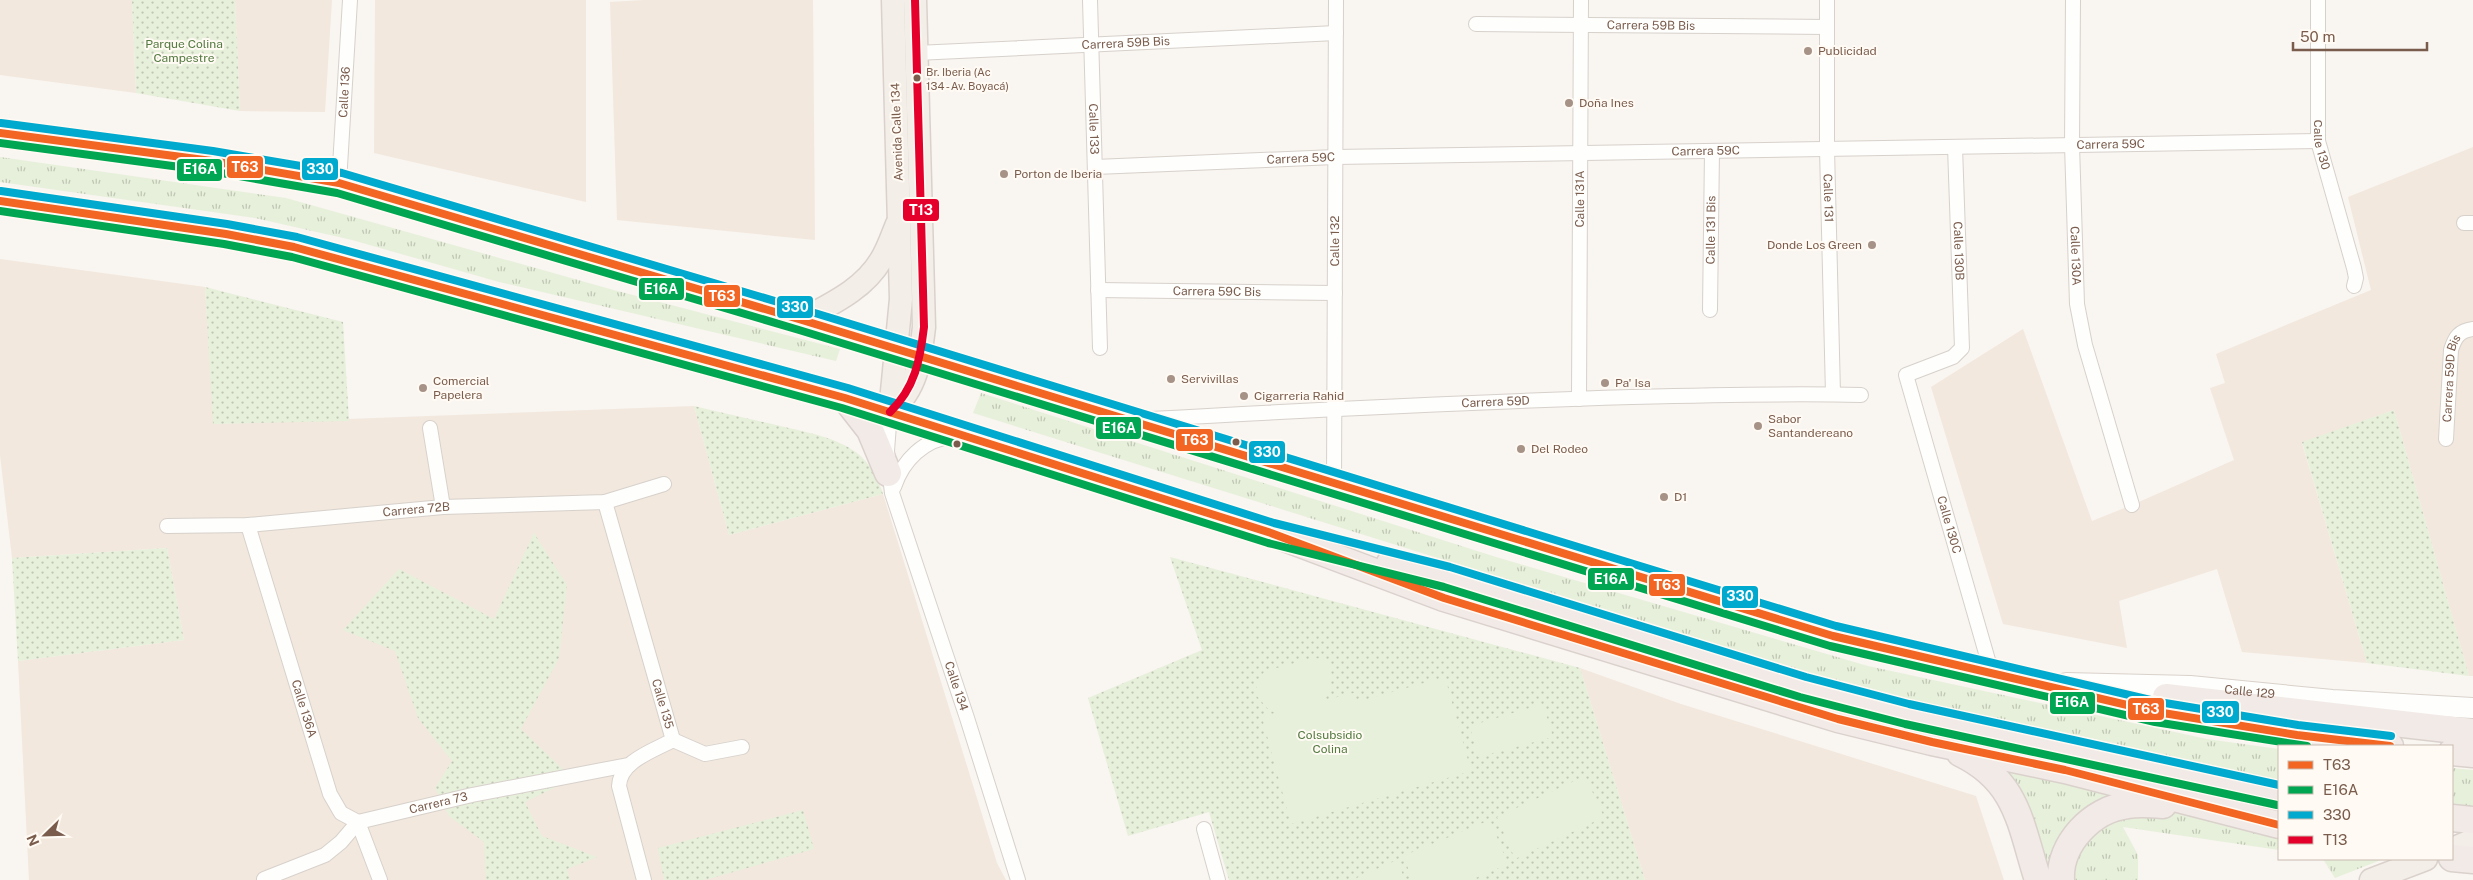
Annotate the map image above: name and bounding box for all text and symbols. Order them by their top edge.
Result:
street label: Carrera 59B Bis [1607,18,1695,33]
scale bar [2293,20,2427,52]
text: 50 m [2300,28,2335,45]
street label: Carrera 59B Bis [1081,34,1170,52]
park label: Parque Colina Campestre [145,37,223,65]
place label: Publicidad [1818,44,1877,58]
marker: Publicidad [1802,45,1814,57]
street label: Calle 136 [336,66,353,118]
place label: Br. Iberia (Ac 134 - Av. Boyacá) [926,66,1009,92]
marker: Br. Iberia (Ac 134 - Av. Boyacá) [912,73,922,83]
street label: Avenida Calle 134 [888,82,906,181]
place label: Doña Ines [1579,96,1634,110]
marker: Doña Ines [1563,97,1575,109]
street label: Calle 133 [1086,103,1101,155]
street label: Calle 130 [2311,119,2333,171]
street label: Carrera 59C [2076,137,2145,152]
street label: Carrera 59C [1671,143,1740,159]
street label: Carrera 59C [1266,150,1335,167]
line badge: T63 [226,155,264,179]
line badge: 330 [301,157,339,181]
line badge: E16A [176,158,223,182]
text: T63 [231,159,259,175]
text: E16A [183,161,217,177]
text: 330 [306,161,334,177]
place label: Porton de Iberia [1014,167,1102,181]
marker: Porton de Iberia [998,168,1010,180]
street label: Calle 131A [1573,170,1587,228]
street label: Calle 131 [1821,174,1836,222]
street label: Calle 131 Bis [1704,196,1718,264]
line badge: T13 [902,198,940,222]
text: T13 [909,202,933,218]
street label: Calle 132 [1328,216,1342,266]
street label: Calle 130B [1951,221,1967,281]
street label: Calle 130A [2068,226,2083,286]
place label: Donde Los Green [1767,238,1862,252]
marker: Donde Los Green [1866,239,1878,251]
line badge: E16A [638,277,685,301]
text: E16A [644,281,678,297]
line badge: T63 [703,284,741,308]
street label: Carrera 59C Bis [1173,284,1261,299]
text: T63 [708,288,736,304]
line badge: 330 [776,295,814,319]
text: 330 [781,299,809,315]
street label: Carrera 59D Bis [2440,331,2464,423]
place label: Servivillas [1181,372,1239,386]
marker: Servivillas [1165,373,1177,385]
place label: Comercial Papelera [433,374,490,402]
place label: Pa' Isa [1615,376,1651,390]
marker: Pa' Isa [1599,377,1611,389]
marker: Comercial Papelera [417,382,429,394]
place label: Cigarreria Rahid [1254,389,1344,403]
marker: Cigarreria Rahid [1238,390,1250,402]
street label: Carrera 59D [1461,394,1530,410]
place label: Sabor Santandereano [1768,412,1853,440]
line badge: E16A [1095,416,1142,440]
text: E16A [1102,420,1136,436]
marker: Sabor Santandereano [1752,420,1764,432]
line badge: T63 [1175,428,1214,452]
text: T63 [1181,432,1209,448]
unlabelled marker [1231,437,1241,447]
unlabelled marker [952,439,962,449]
line badge: 330 [1248,440,1286,464]
place label: Del Rodeo [1531,442,1588,456]
marker: Del Rodeo [1515,443,1527,455]
text: 330 [1253,444,1281,460]
place label: D1 [1674,490,1687,504]
marker: D1 [1658,491,1670,503]
street label: Calle 130C [1934,494,1964,555]
street label: Carrera 72B [382,500,450,520]
line badge: E16A [1587,567,1635,591]
text: E16A [1594,571,1628,587]
line badge: T63 [1648,573,1686,597]
text: T63 [1653,577,1681,593]
line badge: 330 [1721,585,1759,609]
text: 330 [1726,588,1754,604]
street label: Calle 134 [942,660,971,713]
street label: Calle 135 [649,677,677,731]
street label: Calle 136A [289,678,320,740]
street label: Calle 129 [2224,682,2276,701]
line badge: E16A [2049,691,2096,715]
text: E16A [2055,694,2089,710]
line badge: T63 [2127,697,2165,721]
line badge: 330 [2201,700,2240,724]
text: T63 [2132,701,2160,717]
text: 330 [2206,704,2234,720]
park label: Colsubsidio Colina [1298,728,1363,756]
legend [2278,745,2453,860]
text: T63 [2323,756,2351,773]
text: E16A [2323,781,2359,798]
street label: Carrera 73 [408,789,469,817]
text: 330 [2323,806,2351,823]
north arrow [20,810,70,860]
text: T13 [2323,831,2347,848]
text: N [24,832,43,848]

